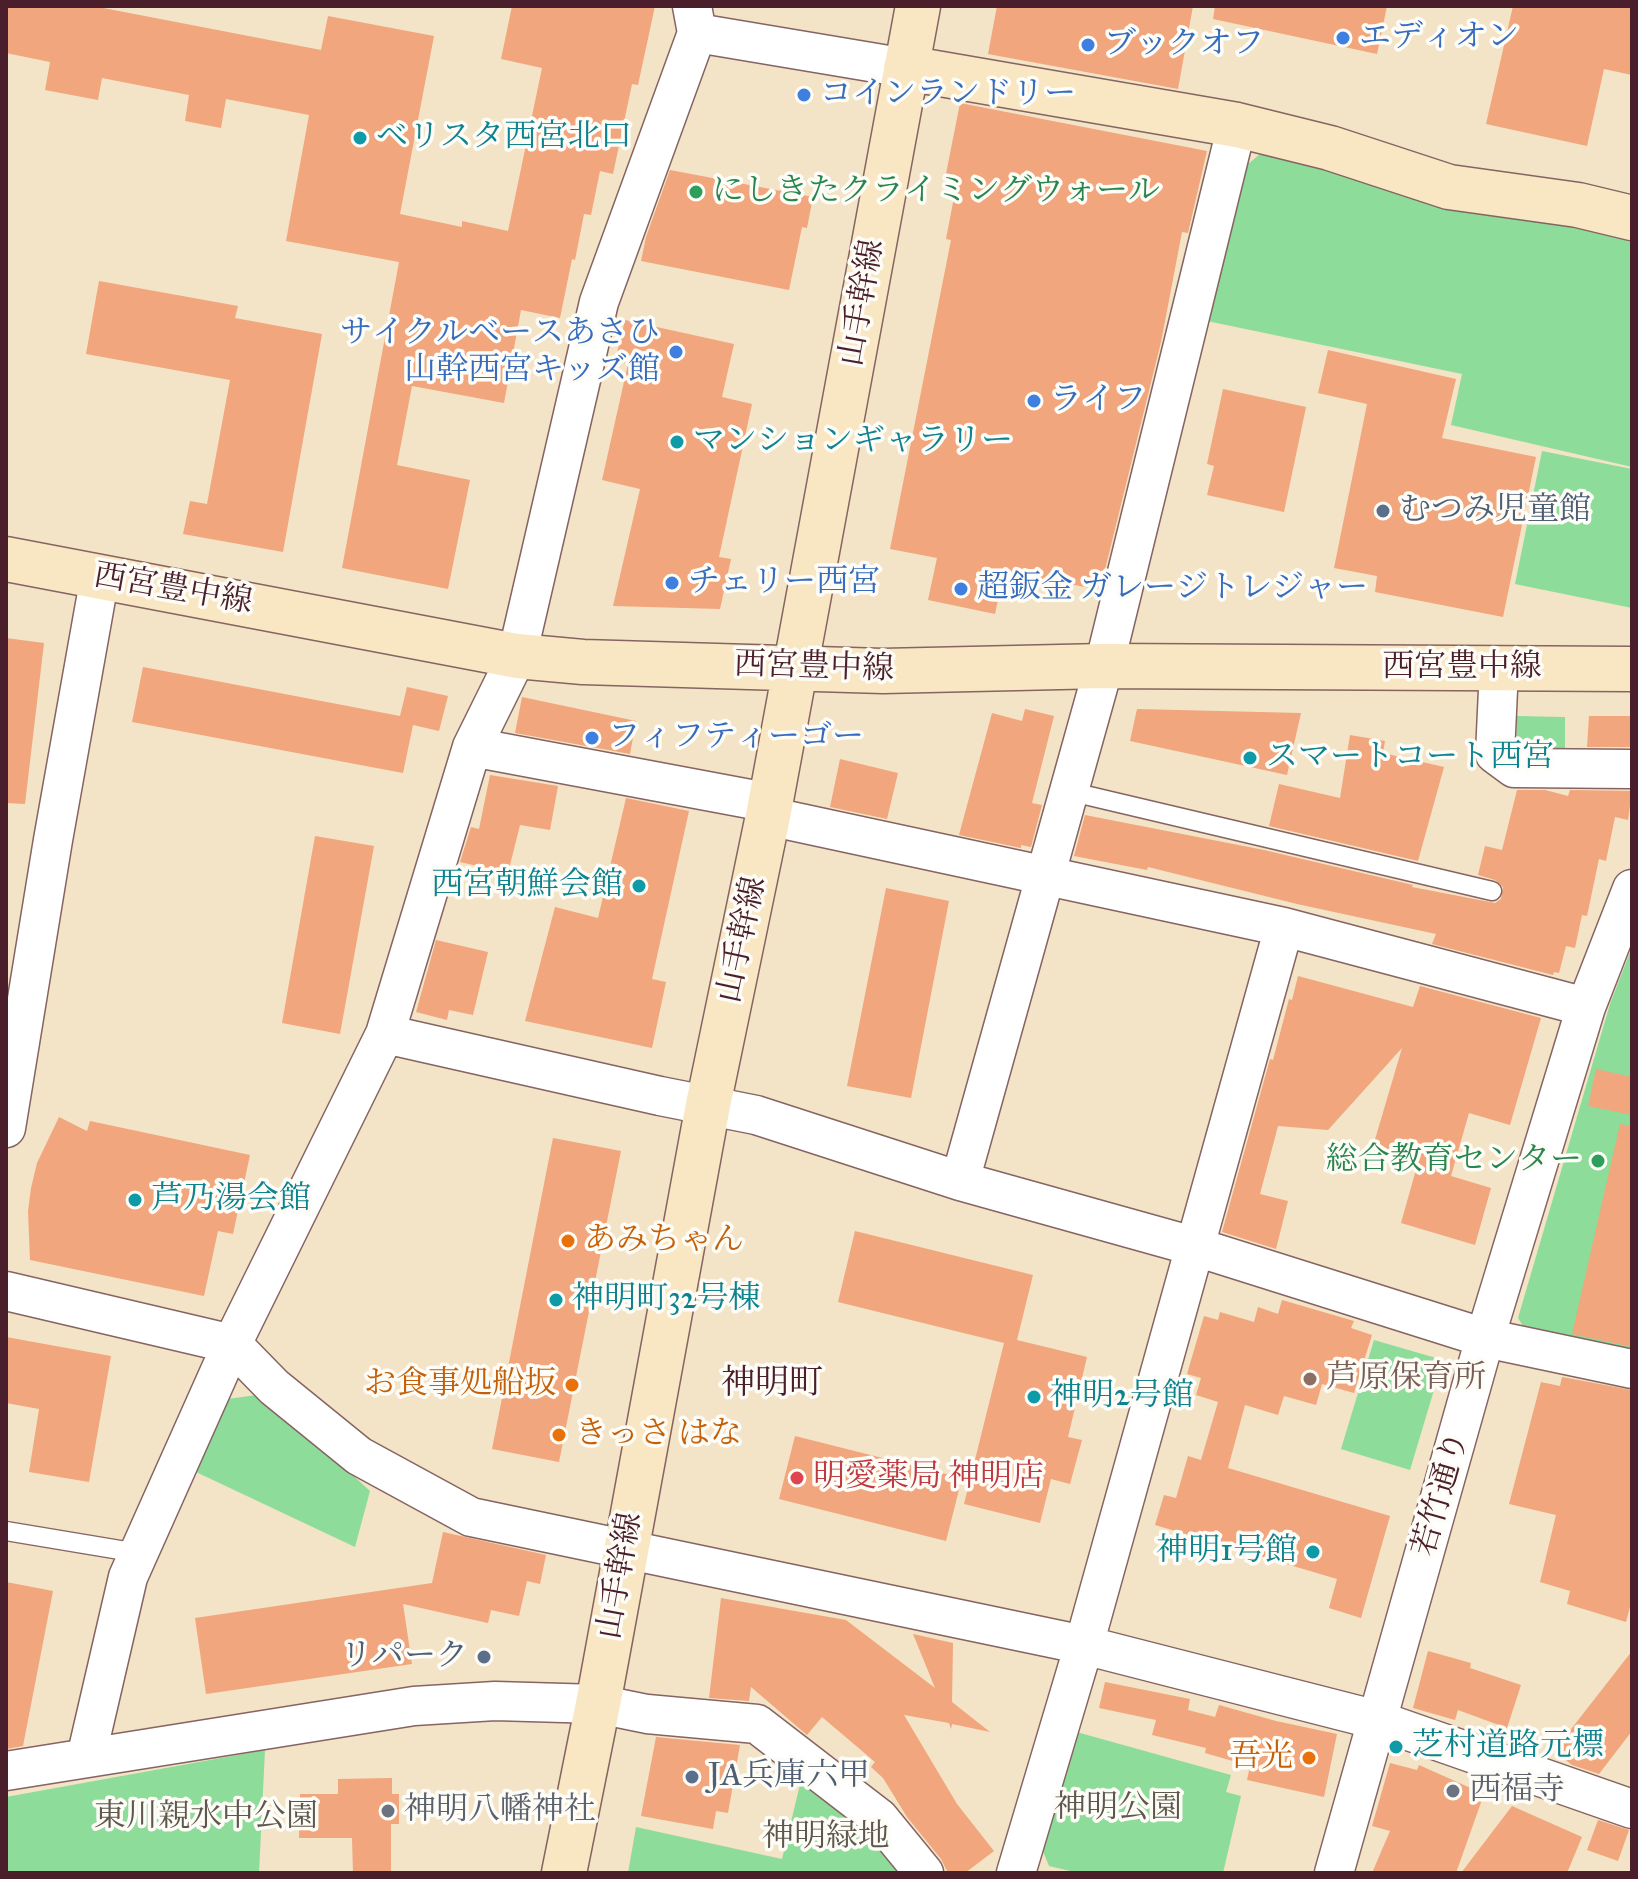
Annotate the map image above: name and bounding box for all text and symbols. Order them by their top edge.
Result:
place label: エディオン [1359,19,1519,57]
place label: ブックオフ [1104,26,1264,64]
marker: エディオン [1334,29,1352,47]
marker: ブックオフ [1079,36,1097,54]
place label: コインランドリー [820,76,1076,114]
marker: コインランドリー [795,86,813,104]
place label: ベリスタ西宮北口 [376,119,632,157]
marker: ベリスタ西宮北口 [351,129,369,147]
place label: にしきたクライミングウォール [712,173,1160,211]
marker: にしきたクライミングウォール [687,183,705,201]
street label: 山手幹線 [833,237,893,369]
place label: サイクルベースあさひ 山幹西宮キッズ館 [340,315,660,390]
marker: サイクルベースあさひ 山幹西宮キッズ館 [667,343,685,361]
place label: ライフ [1050,382,1146,420]
marker: ライフ [1025,392,1043,410]
place label: マンションギャラリー [693,423,1013,461]
marker: マンションギャラリー [668,433,686,451]
place label: むつみ児童館 [1399,492,1591,530]
marker: むつみ児童館 [1374,502,1392,520]
street label: 西宮豊中線 [91,557,255,623]
place label: チェリー西宮 [688,564,880,602]
place label: 超鈑金 ガレージトレジャー [977,570,1368,608]
marker: チェリー西宮 [663,574,681,592]
marker: 超鈑金 ガレージトレジャー [952,580,970,598]
street label: 西宮豊中線 [733,646,895,690]
street label: 西宮豊中線 [1382,649,1542,687]
place label: フィフティーゴー [608,719,864,757]
marker: フィフティーゴー [583,729,601,747]
place label: スマートコート西宮 [1266,739,1554,777]
marker: スマートコート西宮 [1241,749,1259,767]
place label: 西宮朝鮮会館 [431,867,623,905]
street label: 山手幹線 [711,873,775,1007]
marker: 西宮朝鮮会館 [630,877,648,895]
place label: 総合教育センター [1326,1142,1582,1180]
marker: 総合教育センター [1589,1152,1607,1170]
place label: 芦乃湯会館 [151,1181,311,1219]
marker: 芦乃湯会館 [126,1191,144,1209]
place label: あみちゃん [584,1222,744,1260]
marker: あみちゃん [559,1232,577,1250]
place label: 神明町32号棟 [572,1281,761,1319]
marker: 神明町32号棟 [547,1291,565,1309]
place label: 芦原保育所 [1326,1360,1486,1398]
district label: 神明町 [721,1365,823,1405]
place label: お食事処船坂 [364,1366,556,1404]
marker: 芦原保育所 [1301,1370,1319,1388]
marker: お食事処船坂 [563,1376,581,1394]
place label: 神明2号館 [1050,1378,1194,1416]
marker: 神明2号館 [1025,1388,1043,1406]
place label: きっさ はな [575,1416,742,1454]
marker: きっさ はな [550,1426,568,1444]
street label: 若竹通り [1406,1427,1478,1561]
place label: 明愛薬局 神明店 [813,1459,1044,1497]
marker: 明愛薬局 神明店 [788,1469,806,1487]
street label: 山手幹線 [591,1510,651,1642]
place label: 神明1号館 [1156,1533,1297,1571]
marker: 神明1号館 [1304,1543,1322,1561]
place label: リパーク [340,1638,468,1676]
marker: リパーク [475,1648,493,1666]
place label: 芝村道路元標 [1412,1728,1604,1766]
marker: 芝村道路元標 [1387,1738,1405,1756]
place label: 吾光 [1229,1739,1293,1777]
marker: 吾光 [1300,1749,1318,1767]
place label: JA兵庫六甲 [708,1758,870,1796]
marker: JA兵庫六甲 [683,1768,701,1786]
place label: 西福寺 [1469,1772,1565,1810]
marker: 西福寺 [1444,1782,1462,1800]
park label: 神明公園 [1054,1790,1182,1828]
place label: 神明八幡神社 [404,1792,596,1830]
park label: 東川親水中公園 [94,1799,318,1837]
marker: 神明八幡神社 [379,1802,397,1820]
park label: 神明緑地 [762,1819,890,1857]

